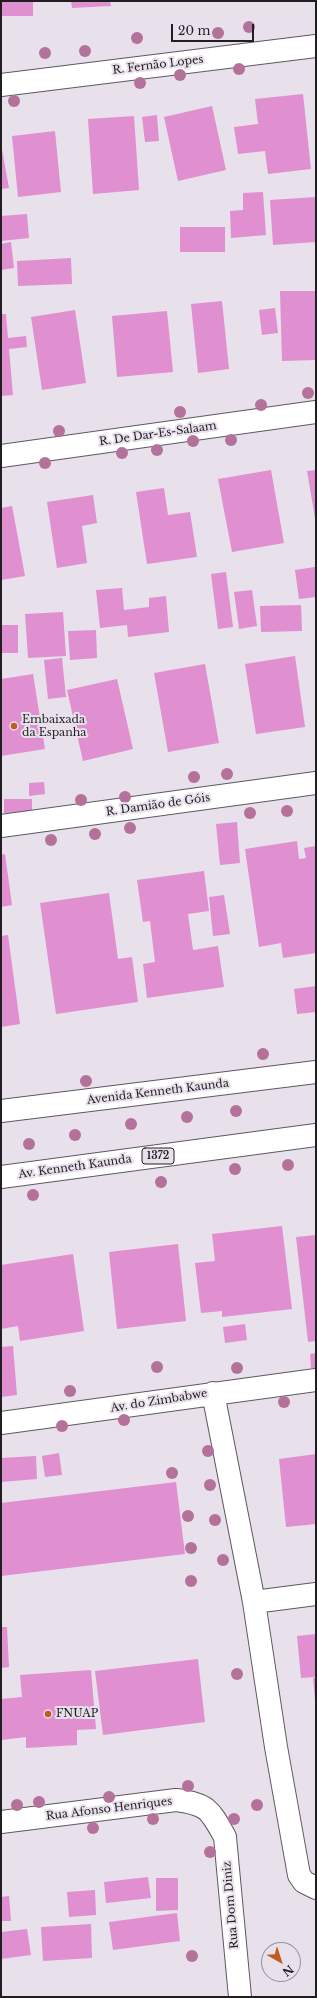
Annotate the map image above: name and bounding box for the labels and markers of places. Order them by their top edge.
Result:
place label: Embaixada da Espanha [22,713,86,739]
marker: Embaixada da Espanha [9,721,19,731]
place label: FNUAP [56,1707,98,1721]
marker: FNUAP [43,1709,53,1719]

